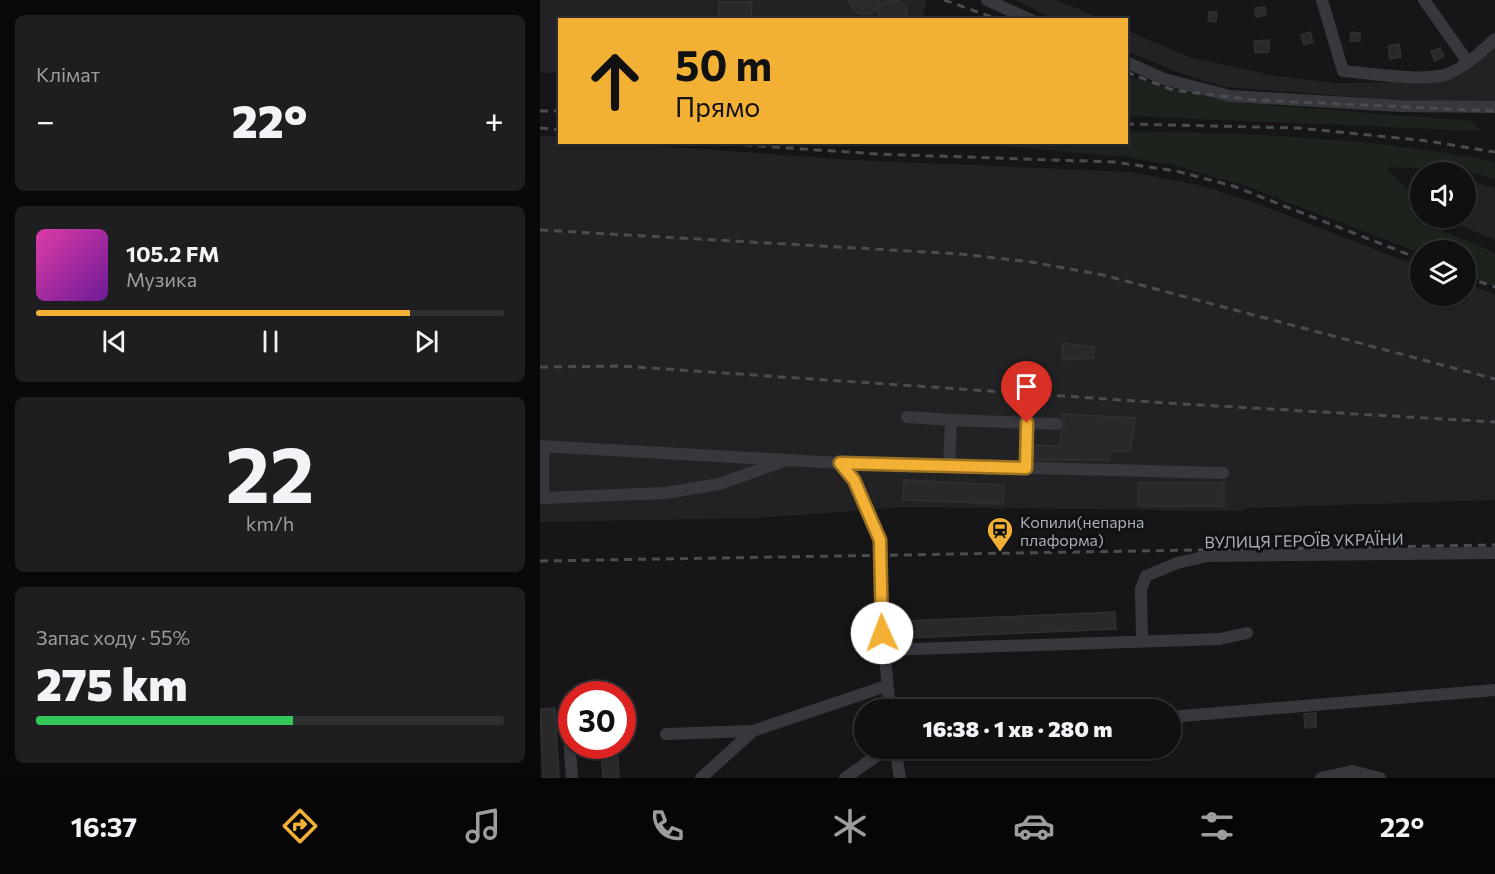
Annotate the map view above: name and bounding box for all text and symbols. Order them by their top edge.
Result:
text: 50 m [675,38,772,90]
icon: ahead [576,42,654,120]
text: Клімат [36,62,100,86]
text: Прямо [675,90,760,123]
text: 22° [232,92,308,147]
text: − [36,99,55,140]
text: + [485,99,504,140]
map controls [1410,162,1476,306]
button: sound [1410,162,1476,228]
text: 105.2 FM [126,240,220,267]
button: layers [1410,240,1476,306]
text: Музика [126,267,197,291]
icon: previous [98,325,131,358]
icon: pause [254,325,287,358]
icon: next [410,325,443,358]
pin [1001,361,1052,423]
icon: arrive [1010,370,1043,403]
text: 22 [226,424,314,519]
text: km/h [246,511,294,535]
place label: Копили(непарна плаформа) [1020,512,1144,549]
station icon: Копили(непарна плаформа) [985,515,1015,553]
street label: ВУЛИЦЯ ГЕРОЇВ УКРАЇНИ [1204,529,1404,551]
position arrow [850,601,914,665]
text: Запас ходу · 55% [36,625,190,649]
text: 275 km [36,655,187,710]
speed limit sign: 30 [558,681,636,759]
text: 16:38 · 1 хв · 280 m [923,715,1112,742]
icon: directions [279,805,321,847]
icon: music [462,805,504,847]
icon: phone [646,805,688,847]
icon: climate [829,805,871,847]
icon: car [1013,805,1055,847]
icon: filters [1196,805,1238,847]
text: 16:37 [71,810,137,843]
text: 22° [1380,810,1424,843]

